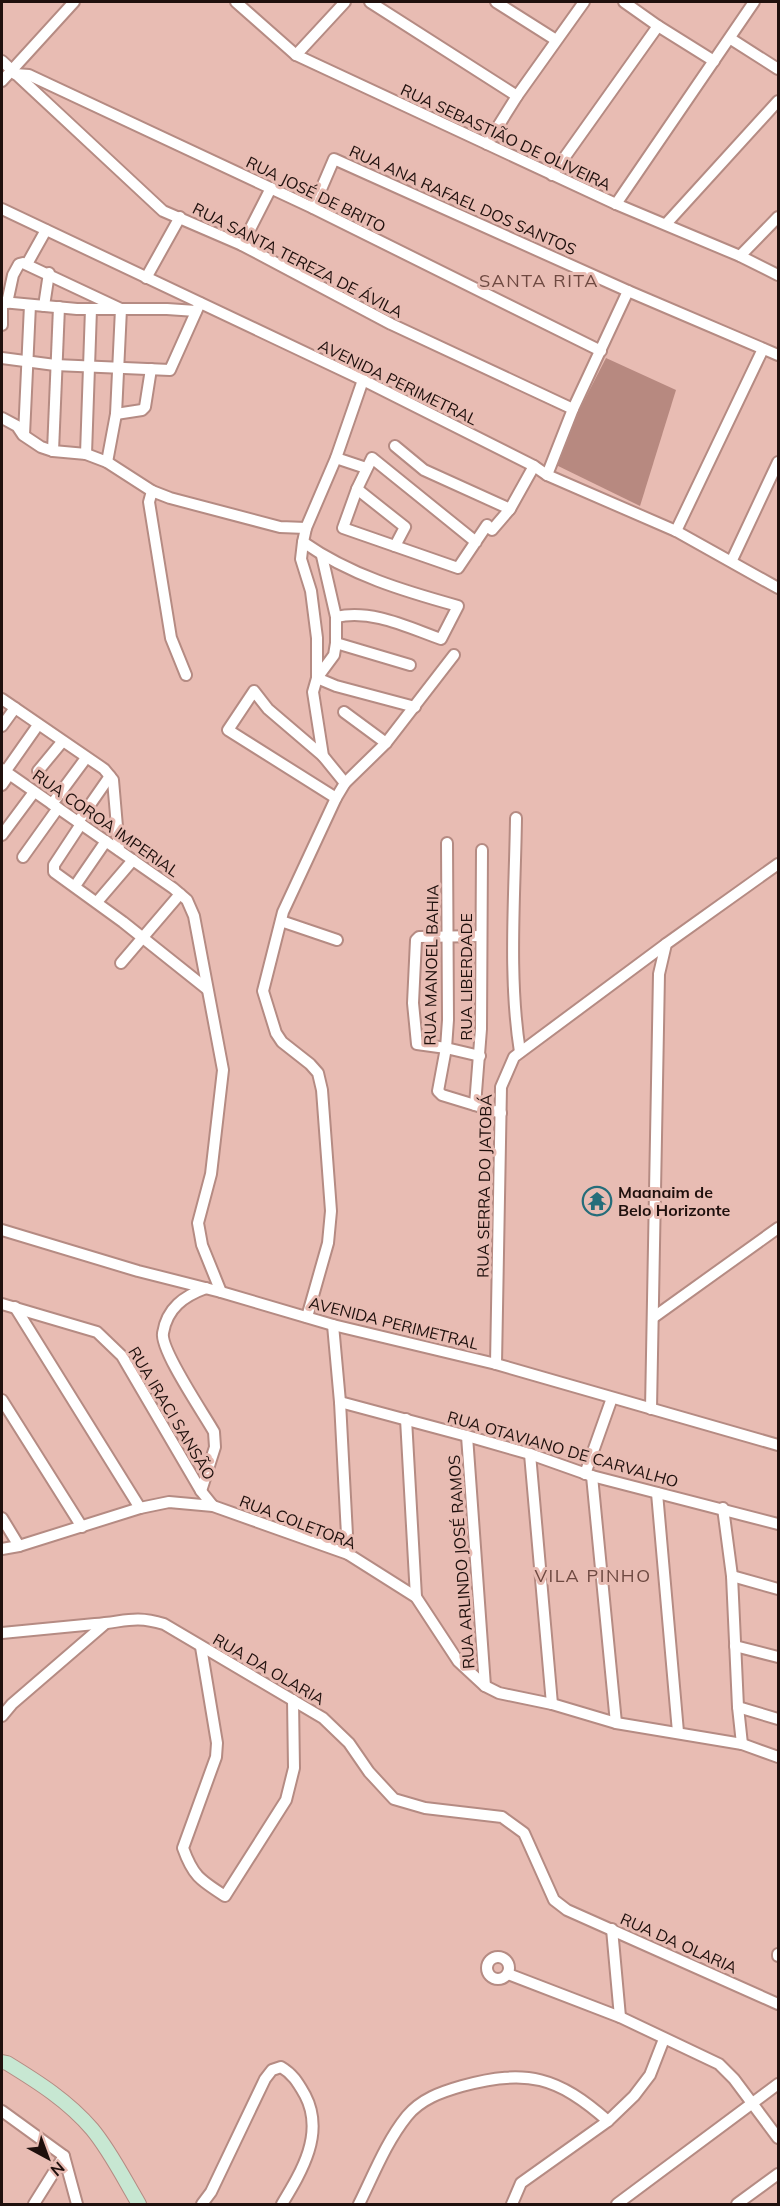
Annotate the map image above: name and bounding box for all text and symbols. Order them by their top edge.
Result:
street label: RUA SEBASTIÃO DE OLIVEIRA [397,79,615,195]
street label: RUA ANA RAFAEL DOS SANTOS [346,141,580,259]
street label: RUA JOSÉ DE BRITO [243,152,389,236]
street label: RUA SANTA TEREZA DE ÁVILA [189,198,407,322]
district label: SANTA RITA [479,269,599,292]
street label: AVENIDA PERIMETRAL [315,335,481,429]
street label: RUA COROA IMPERIAL [29,765,183,881]
street label: RUA MANOEL BAHIA [420,884,442,1046]
street label: RUA LIBERDADE [456,913,476,1041]
street label: RUA SERRA DO JATOBÁ [472,1094,496,1278]
place label: Maanaim de Belo Horizonte [618,1182,731,1220]
temple icon: Maanaim de Belo Horizonte [581,1185,613,1217]
street label: AVENIDA PERIMETRAL [307,1292,481,1354]
street label: RUA IRACI SANSÃO [124,1343,220,1483]
street label: RUA OTAVIANO DE CARVALHO [445,1406,681,1492]
street label: RUA ARLINDO JOSÉ RAMOS [444,1454,478,1670]
street label: RUA COLETORA [237,1491,359,1554]
district label: VILA PINHO [534,1564,652,1587]
street label: RUA DA OLARIA [210,1629,329,1709]
street label: RUA DA OLARIA [617,1908,741,1978]
north arrow [18,2128,78,2188]
text: N [47,2158,69,2181]

